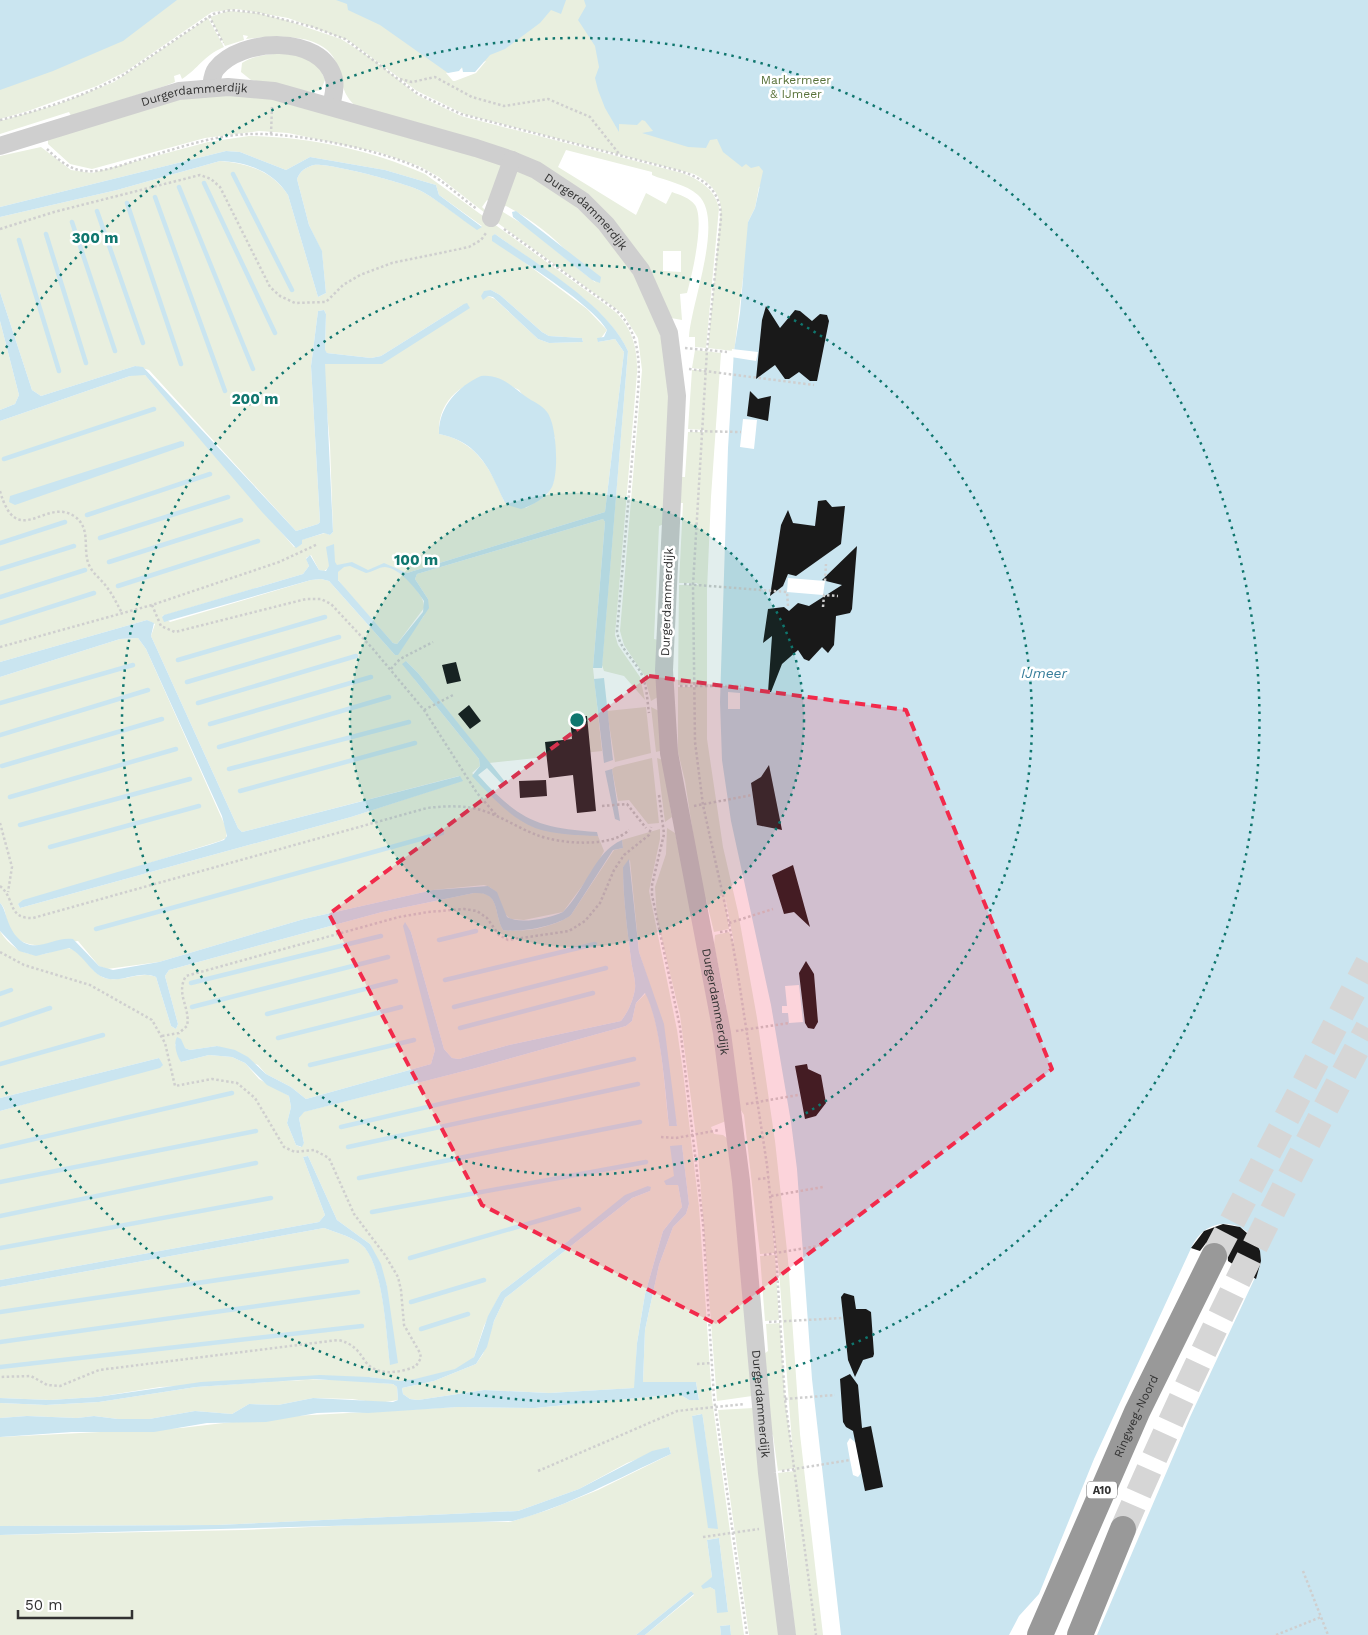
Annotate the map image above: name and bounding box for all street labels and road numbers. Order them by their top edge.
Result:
street label: Durgerdammerdijk [139,80,248,109]
street label: Durgerdammerdijk [542,170,630,253]
street label: Durgerdammerdijk [658,548,676,656]
street label: Durgerdammerdijk [699,947,732,1056]
street label: Durgerdammerdijk [749,1349,773,1459]
street label: Ringweg-Noord [1111,1373,1161,1460]
road number: A10 [1087,1482,1117,1498]

